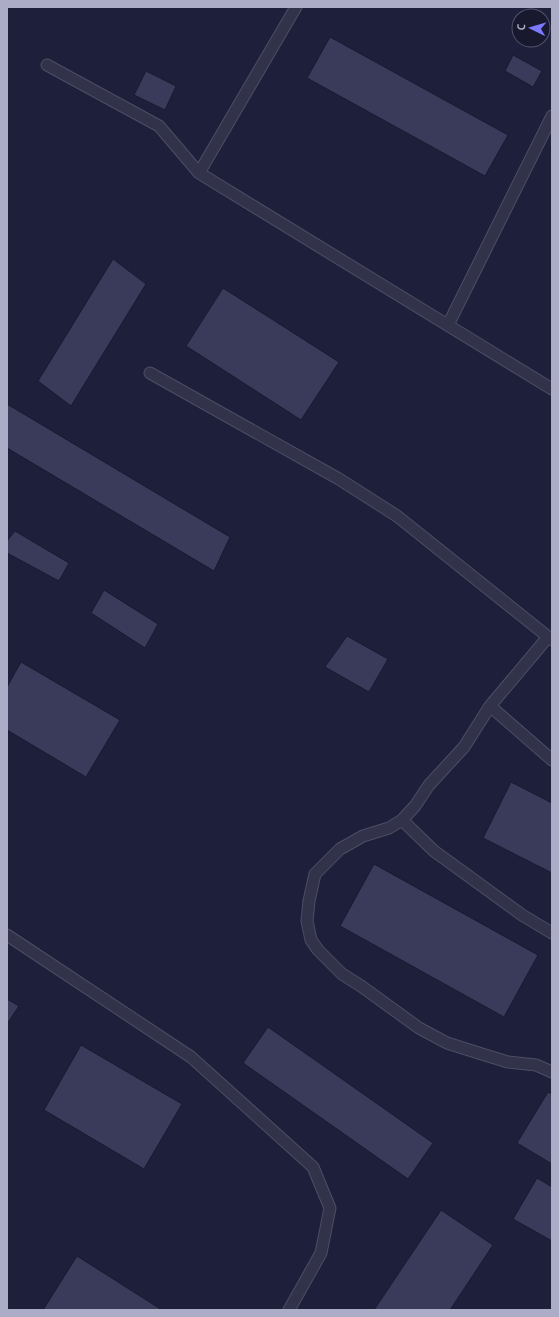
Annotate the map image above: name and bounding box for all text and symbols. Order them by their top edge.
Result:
north arrow [511,8,551,48]
text: С [514,23,528,31]

